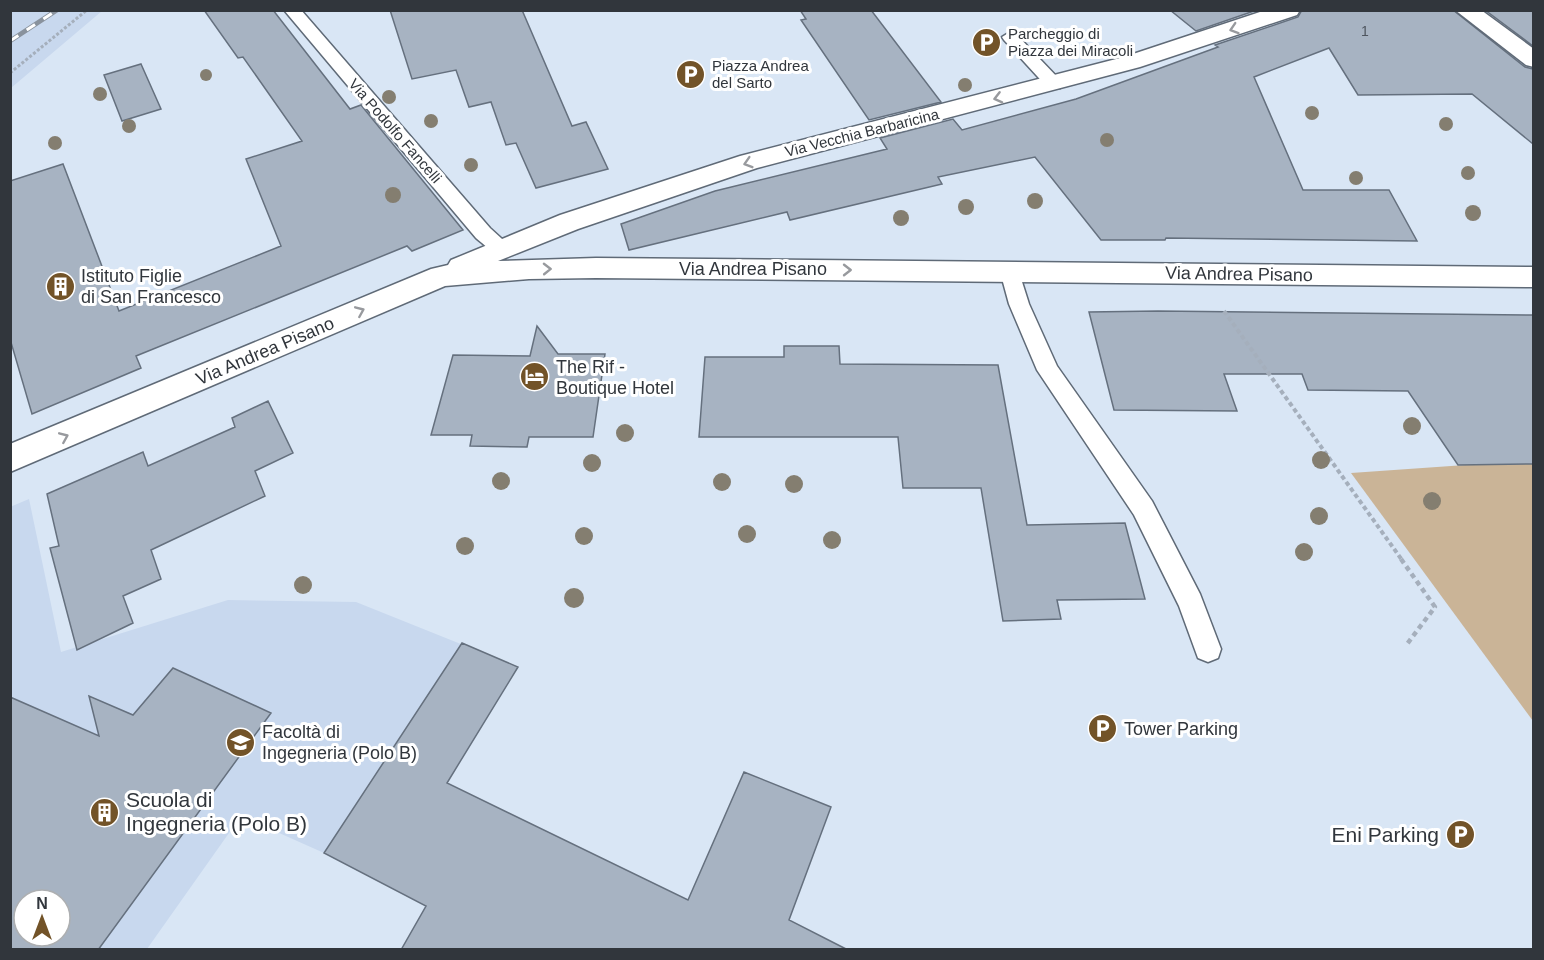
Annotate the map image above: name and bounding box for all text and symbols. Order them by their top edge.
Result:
one-way arrow [1229,21,1240,34]
house number: 1 [1361,23,1369,39]
place label: Parcheggio di Piazza dei Miracoli [1008,25,1133,59]
parking icon: Parcheggio di Piazza dei Miracoli [971,27,1003,59]
place label: Piazza Andrea del Sarto [712,57,809,91]
parking icon: Piazza Andrea del Sarto [675,59,707,91]
street label: Via Podolfo Fancelli [346,75,445,186]
one-way arrow [993,91,1003,104]
street label: Via Vecchia Barbaricina [783,105,941,160]
one-way arrow [743,156,754,168]
street label: Via Andrea Pisano [679,259,827,279]
one-way arrow [543,263,552,275]
street label: Via Andrea Pisano [1165,263,1313,285]
one-way arrow [843,264,852,276]
place label: Istituto Figlie di San Francesco [81,266,221,307]
building icon: Istituto Figlie di San Francesco [44,270,76,302]
one-way arrow [353,306,364,318]
street label: Via Andrea Pisano [193,313,337,389]
place label: The Rif - Boutique Hotel [556,357,674,398]
hotel icon: The Rif - Boutique Hotel [519,361,551,393]
one-way arrow [58,432,69,444]
parking icon: Tower Parking [1087,713,1119,745]
place label: Tower Parking [1124,719,1238,739]
place label: Facoltà di Ingegneria (Polo B) [262,722,417,763]
school or university icon: Facoltà di Ingegneria (Polo B) [225,726,257,758]
place label: Scuola di Ingegneria (Polo B) [126,788,307,835]
building icon: Scuola di Ingegneria (Polo B) [89,796,121,828]
parking icon: Eni Parking [1444,819,1476,851]
place label: Eni Parking [1332,823,1439,846]
north arrow [12,888,72,948]
text: N [36,895,48,912]

